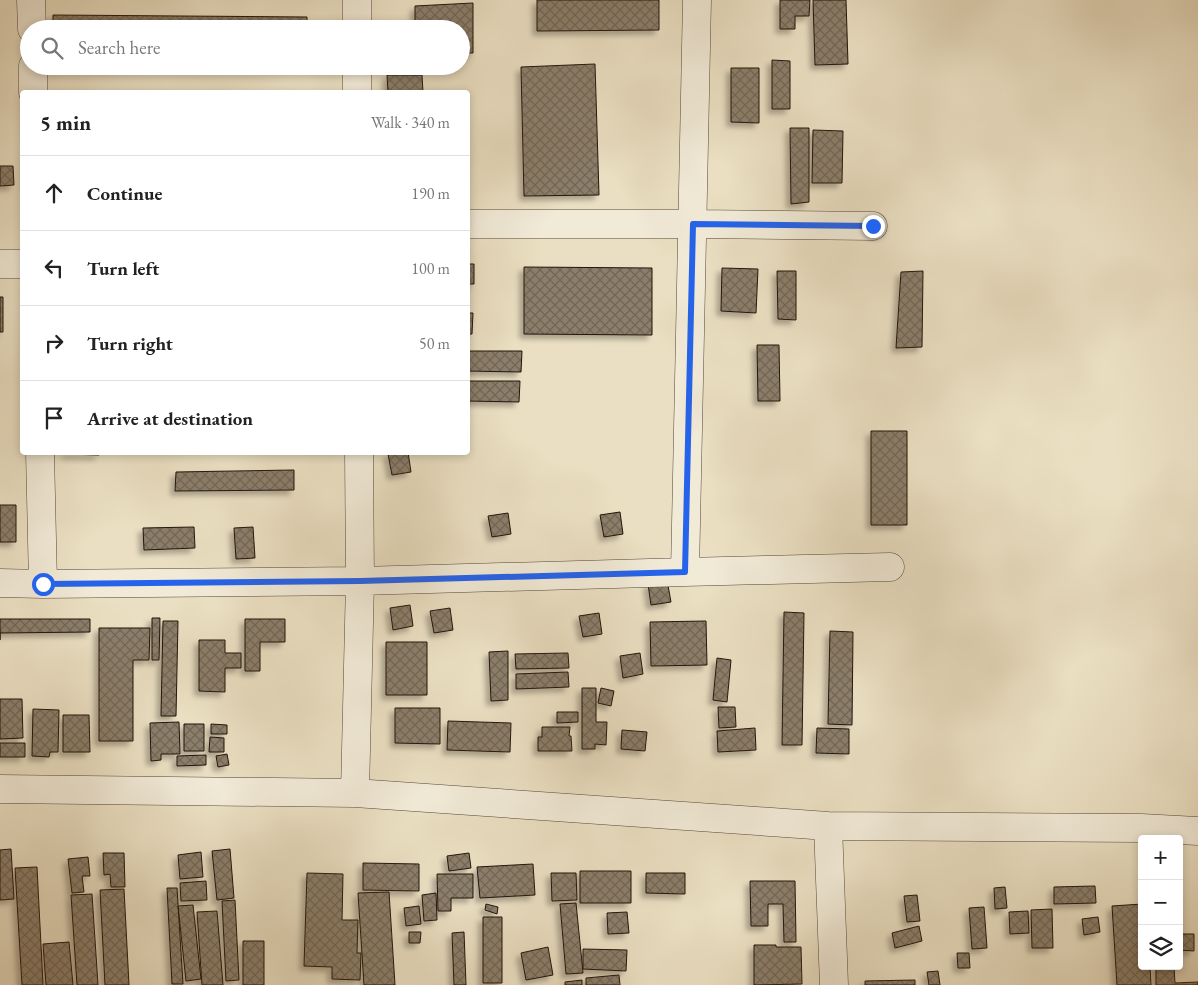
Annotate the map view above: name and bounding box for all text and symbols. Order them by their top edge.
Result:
search box [20,20,470,75]
icon: search [38,34,66,62]
text: Search here [78,35,160,60]
text: 5 min [40,109,91,136]
text: Walk · 340 m [371,112,450,133]
icon: ahead [40,179,68,207]
text: Continue [87,181,162,206]
text: 190 m [411,183,450,204]
route end [862,215,885,238]
icon: left [40,254,68,282]
text: Turn left [87,256,159,281]
text: 100 m [411,258,450,279]
icon: right [40,329,68,357]
text: Turn right [87,331,173,356]
text: 50 m [419,333,450,354]
icon: arrive [40,404,68,432]
text: Arrive at destination [87,406,253,431]
route start [32,573,55,596]
map controls [1138,835,1183,970]
button: + [1138,835,1183,880]
button: − [1138,880,1183,925]
button: layers [1138,925,1183,970]

